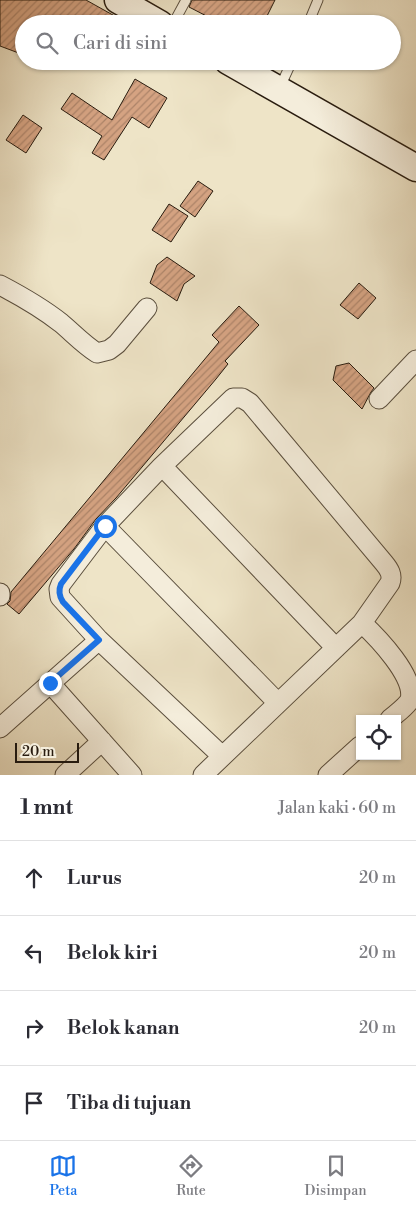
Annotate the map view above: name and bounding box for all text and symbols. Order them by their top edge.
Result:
search box [15,15,401,70]
icon: search [33,29,61,57]
text: Cari di sini [73,31,168,55]
route start [94,515,117,538]
route end [39,672,62,695]
map controls [356,715,401,760]
button: locate [356,715,401,760]
scale bar [15,740,79,763]
text: 20 m [22,743,54,761]
text: 1 mnt [20,795,73,821]
text: Jalan kaki · 60 m [278,798,396,818]
icon: ahead [20,864,48,892]
text: Lurus [67,866,122,890]
text: 20 m [359,868,396,888]
icon: left [20,939,48,967]
text: Belok kiri [67,941,157,965]
text: 20 m [359,943,396,963]
icon: right [20,1014,48,1042]
text: Belok kanan [67,1016,180,1040]
text: 20 m [359,1018,396,1038]
icon: arrive [20,1089,48,1117]
text: Tiba di tujuan [67,1091,191,1115]
tab: Peta [49,1152,77,1200]
tab: Rute [176,1152,206,1200]
tab: Disimpan [305,1152,367,1200]

